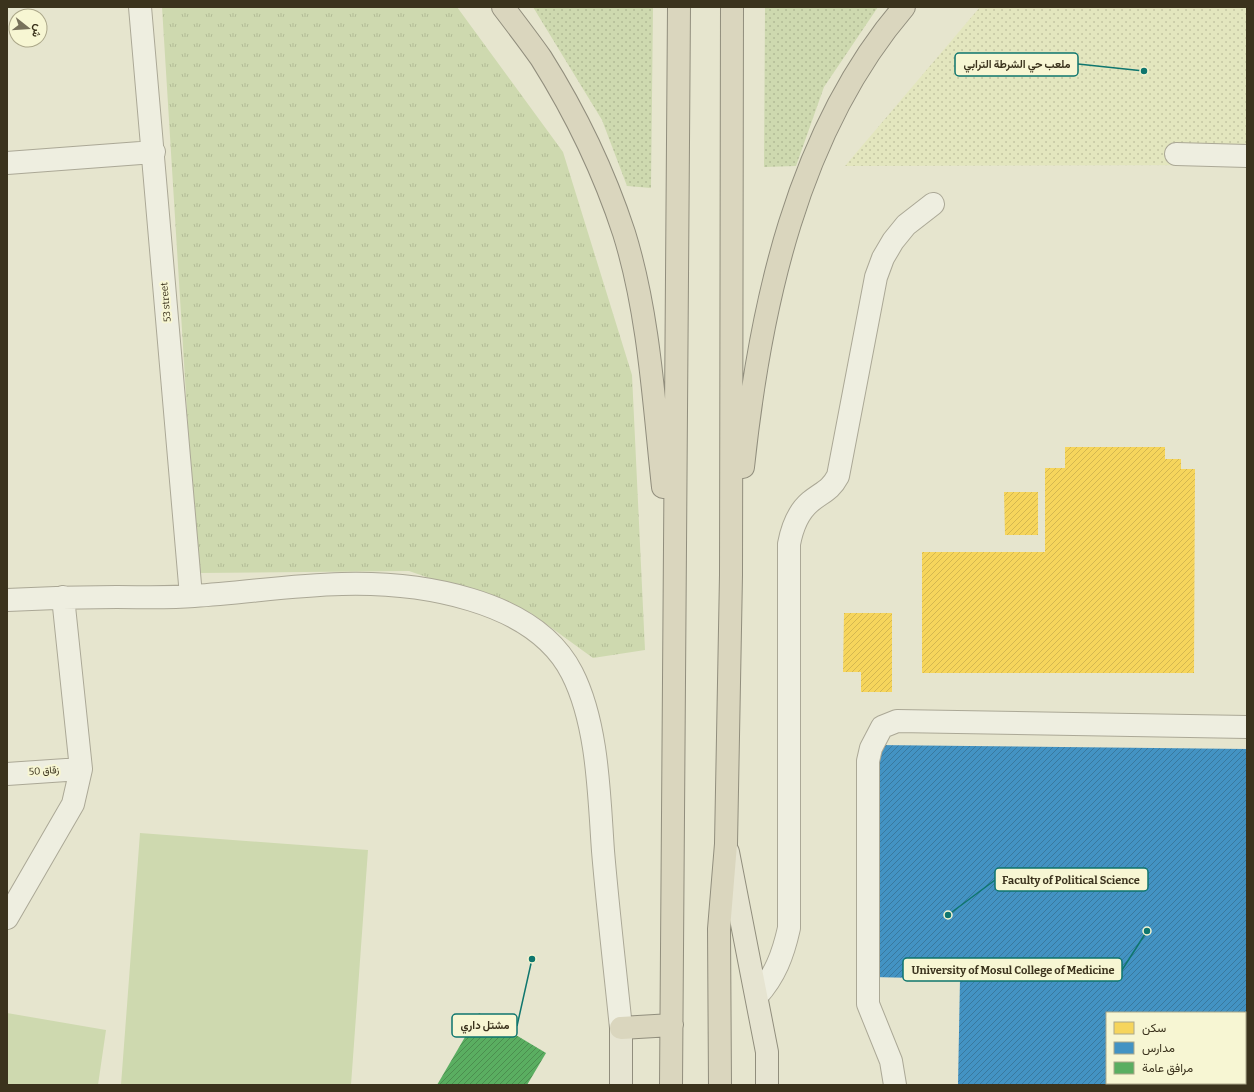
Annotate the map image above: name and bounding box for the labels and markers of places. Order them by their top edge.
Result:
callout: ملعب حي الشرطة الترابي [955,53,1078,76]
callout: Faculty of Political Science [995,868,1148,891]
callout: University of Mosul College of Medicine [903,958,1122,981]
callout: مشتل داري [452,1014,517,1037]

